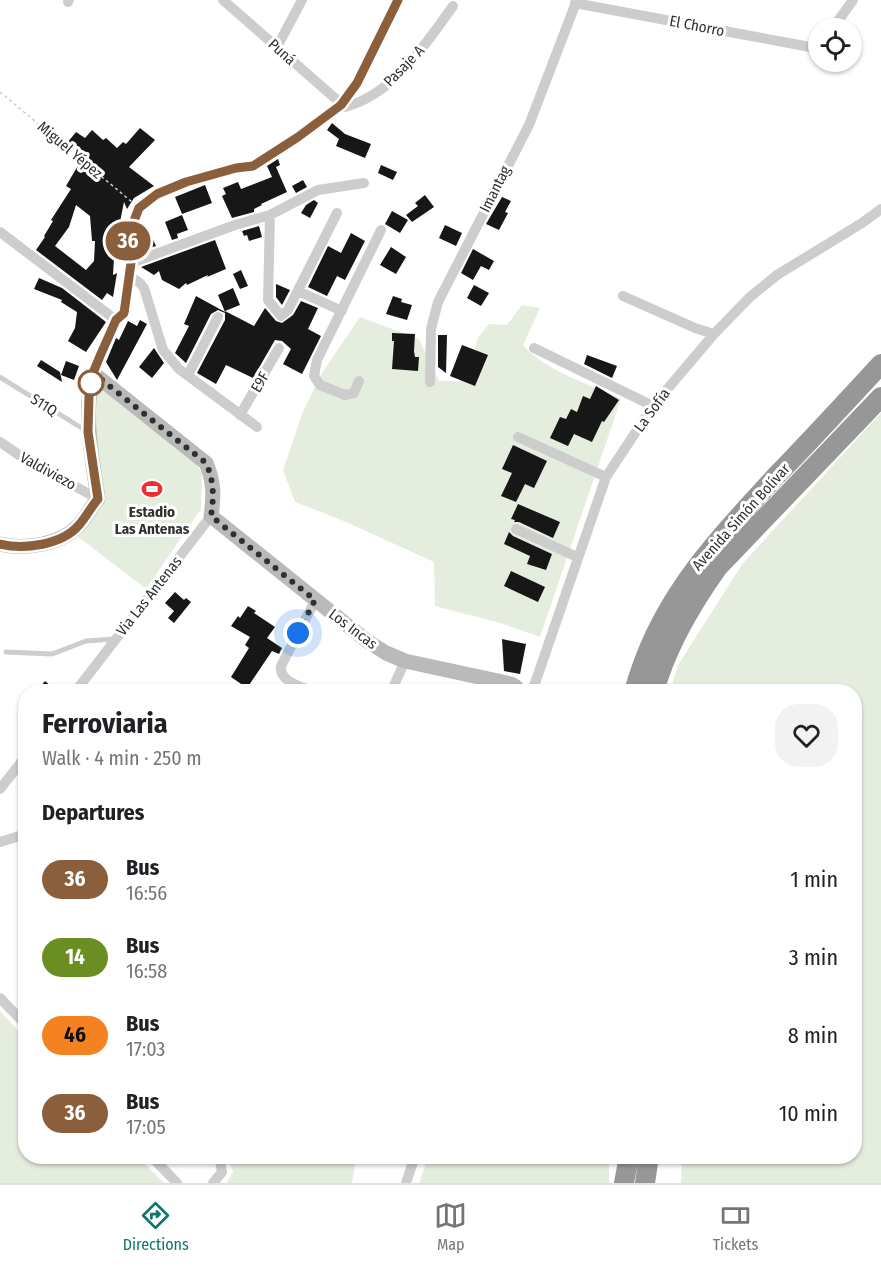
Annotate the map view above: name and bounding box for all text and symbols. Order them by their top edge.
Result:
street label: El Chorro [668,12,726,40]
map controls [808,18,862,72]
button: locate [808,18,862,72]
street label: Puná [265,35,299,69]
street label: Pasaje A [380,42,428,90]
street label: Miguel Yépez [34,118,106,182]
street label: Imantag [476,163,514,215]
line badge: 36 [101,222,155,260]
text: 36 [118,228,138,254]
street label: E9F [247,368,273,395]
unlabelled marker [78,370,104,396]
street label: La Sofía [630,385,674,435]
street label: S11Q [27,390,61,420]
street label: Valdiviezo [17,448,79,494]
street label: Avenida Simón Bolívar [688,459,794,574]
sports icon: Estadio Las Antenas [140,477,164,501]
place label: Estadio Las Antenas [115,503,190,538]
street label: Via Las Antenas [113,553,185,639]
street label: Los Incas [325,605,381,653]
your location [283,618,313,648]
button: heart [775,704,838,767]
text: Ferroviaria [42,707,168,740]
text: Walk · 4 min · 250 m [42,746,202,770]
text: Departures [42,799,144,826]
text: Bus [126,854,159,881]
text: 36 [65,866,85,892]
text: 1 min [790,866,838,893]
text: 16:56 [126,881,167,905]
text: Bus [126,932,159,959]
text: 14 [65,944,85,970]
text: 3 min [789,944,838,971]
text: 16:58 [126,959,167,983]
text: Bus [126,1010,159,1037]
text: 46 [64,1022,86,1048]
text: 8 min [788,1022,838,1049]
text: 17:03 [126,1037,165,1061]
text: Bus [126,1088,159,1115]
text: 36 [65,1100,85,1126]
text: 10 min [779,1100,838,1127]
text: 17:05 [126,1115,166,1139]
tab: Directions [123,1199,189,1254]
tab: Map [434,1199,467,1254]
tab: Tickets [713,1199,758,1254]

